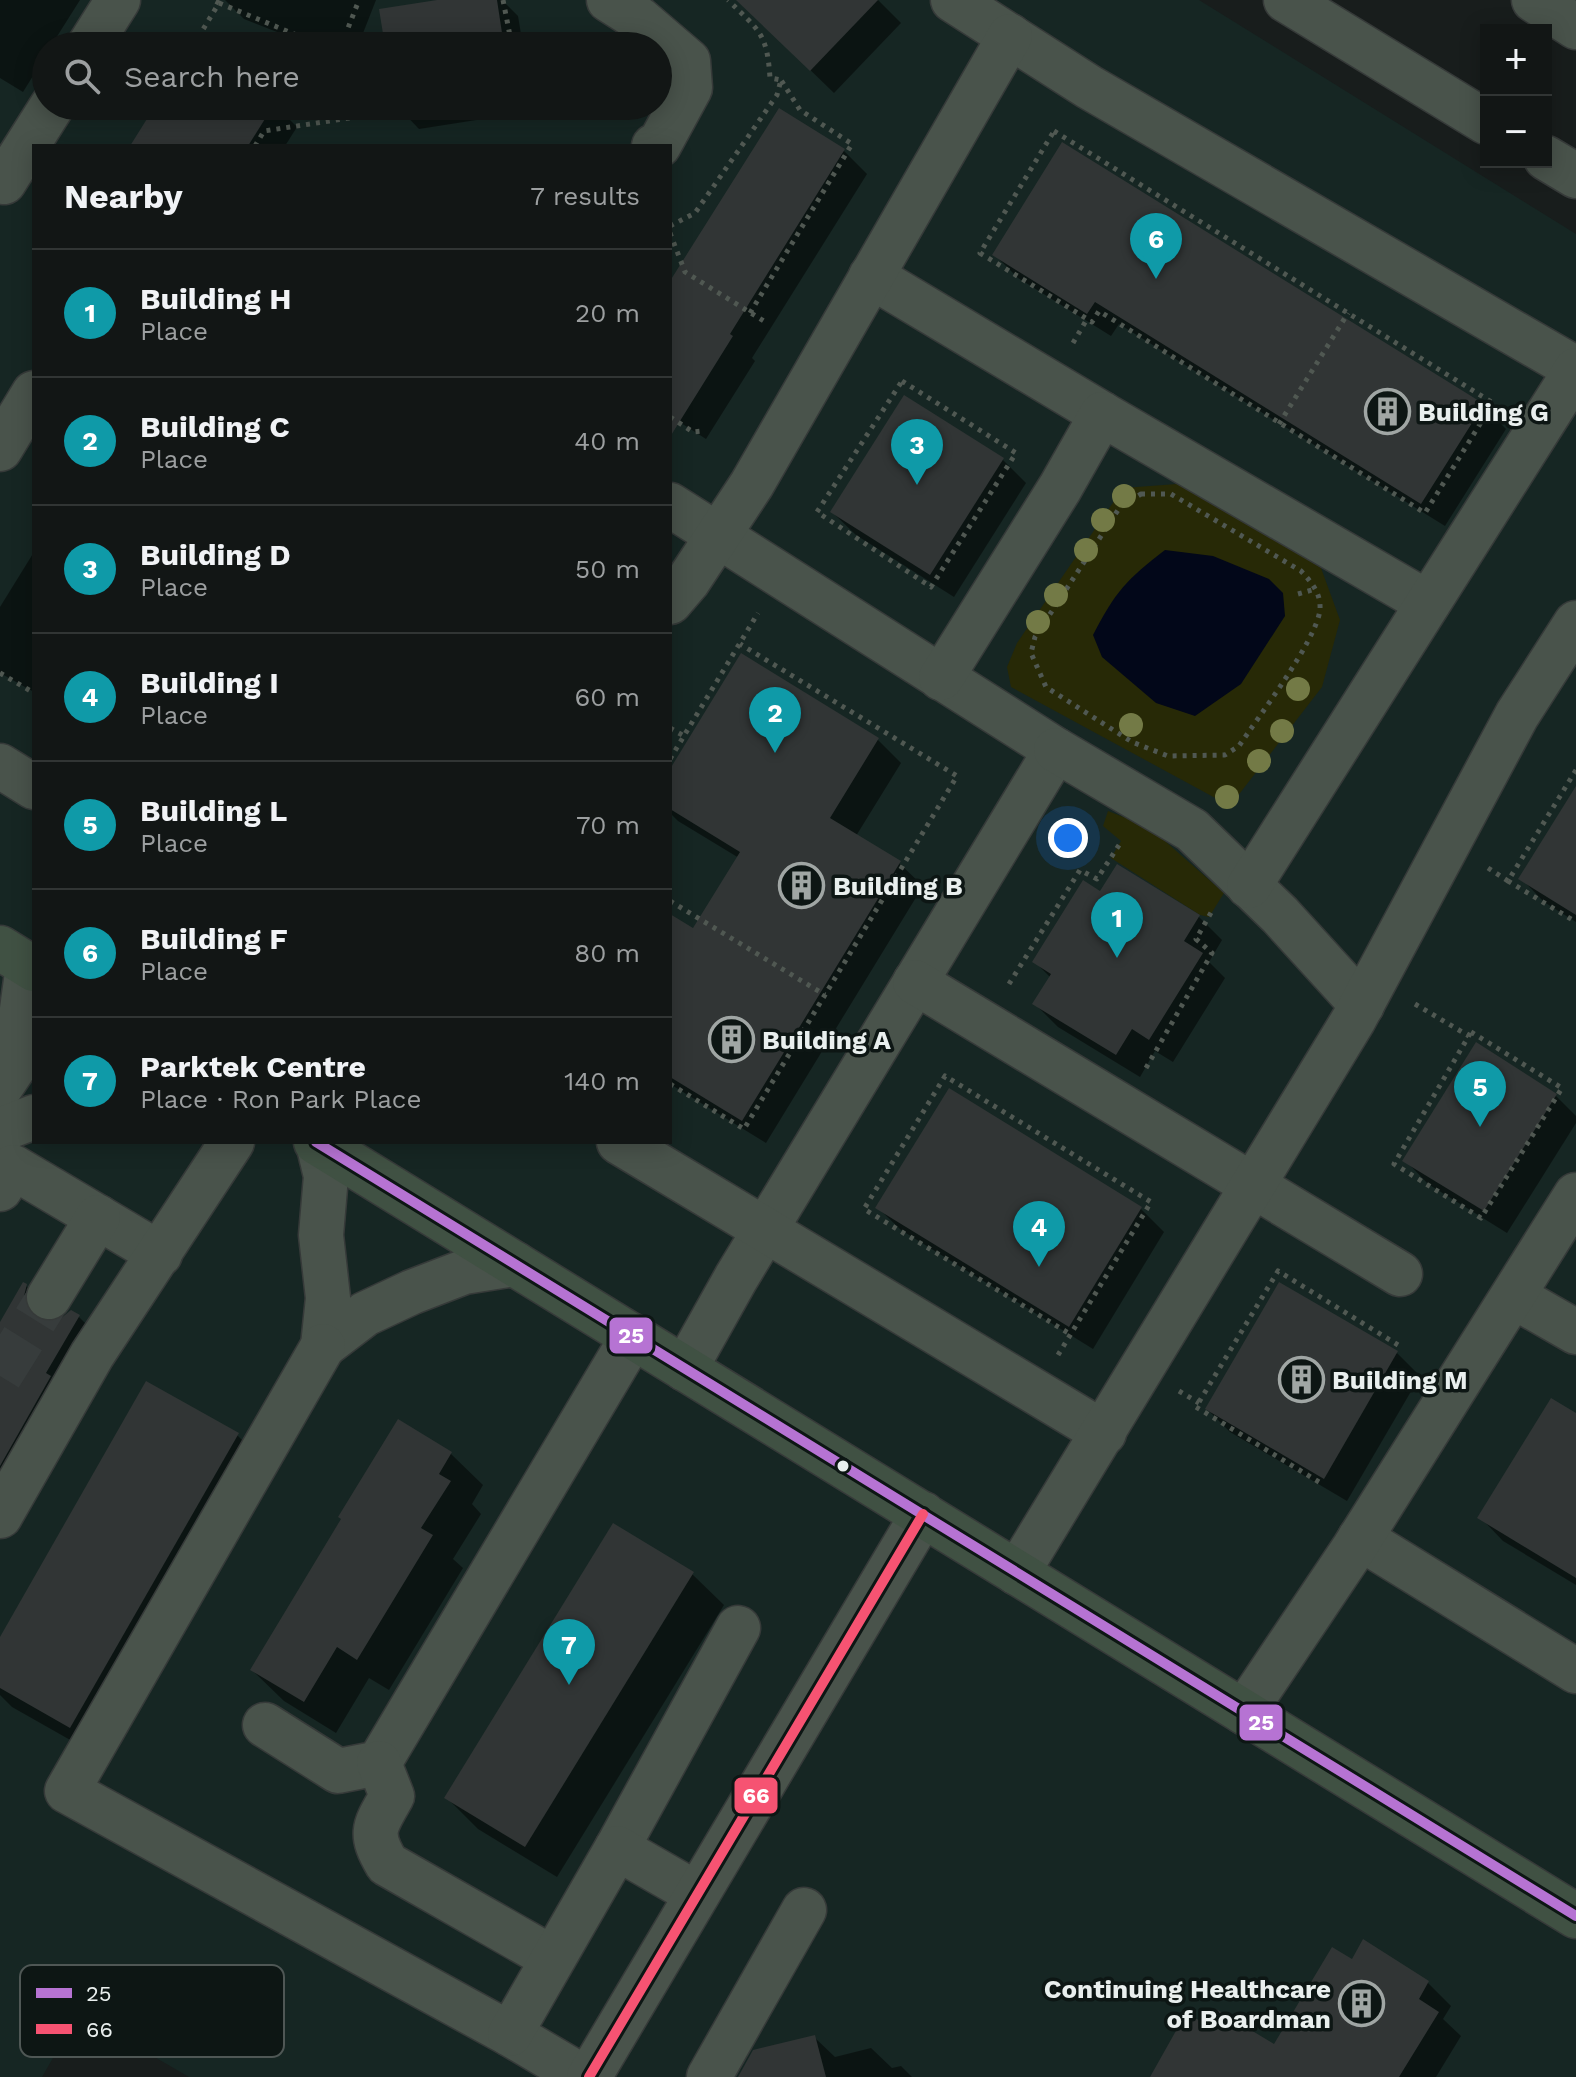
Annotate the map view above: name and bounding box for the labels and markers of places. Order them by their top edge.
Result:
pin: 6 [1130,213,1182,279]
building icon: Building G [1363,388,1411,436]
place label: Building G [1418,397,1549,427]
pin: 3 [891,419,943,485]
pin: 2 [749,687,801,753]
building icon: Building B [778,862,826,910]
place label: Building B [833,871,963,901]
pin: 1 [1091,892,1143,958]
building icon: Building A [707,1016,755,1064]
place label: Building A [762,1025,891,1055]
pin: 5 [1454,1061,1506,1127]
pin: 4 [1013,1201,1065,1267]
building icon: Building M [1277,1356,1325,1404]
place label: Building M [1332,1365,1468,1395]
unlabelled marker [835,1458,851,1474]
pin: 7 [543,1619,595,1685]
place label: Continuing Healthcare of Boardman [1044,1974,1331,2034]
building icon: Continuing Healthcare of Boardman [1338,1980,1386,2028]

